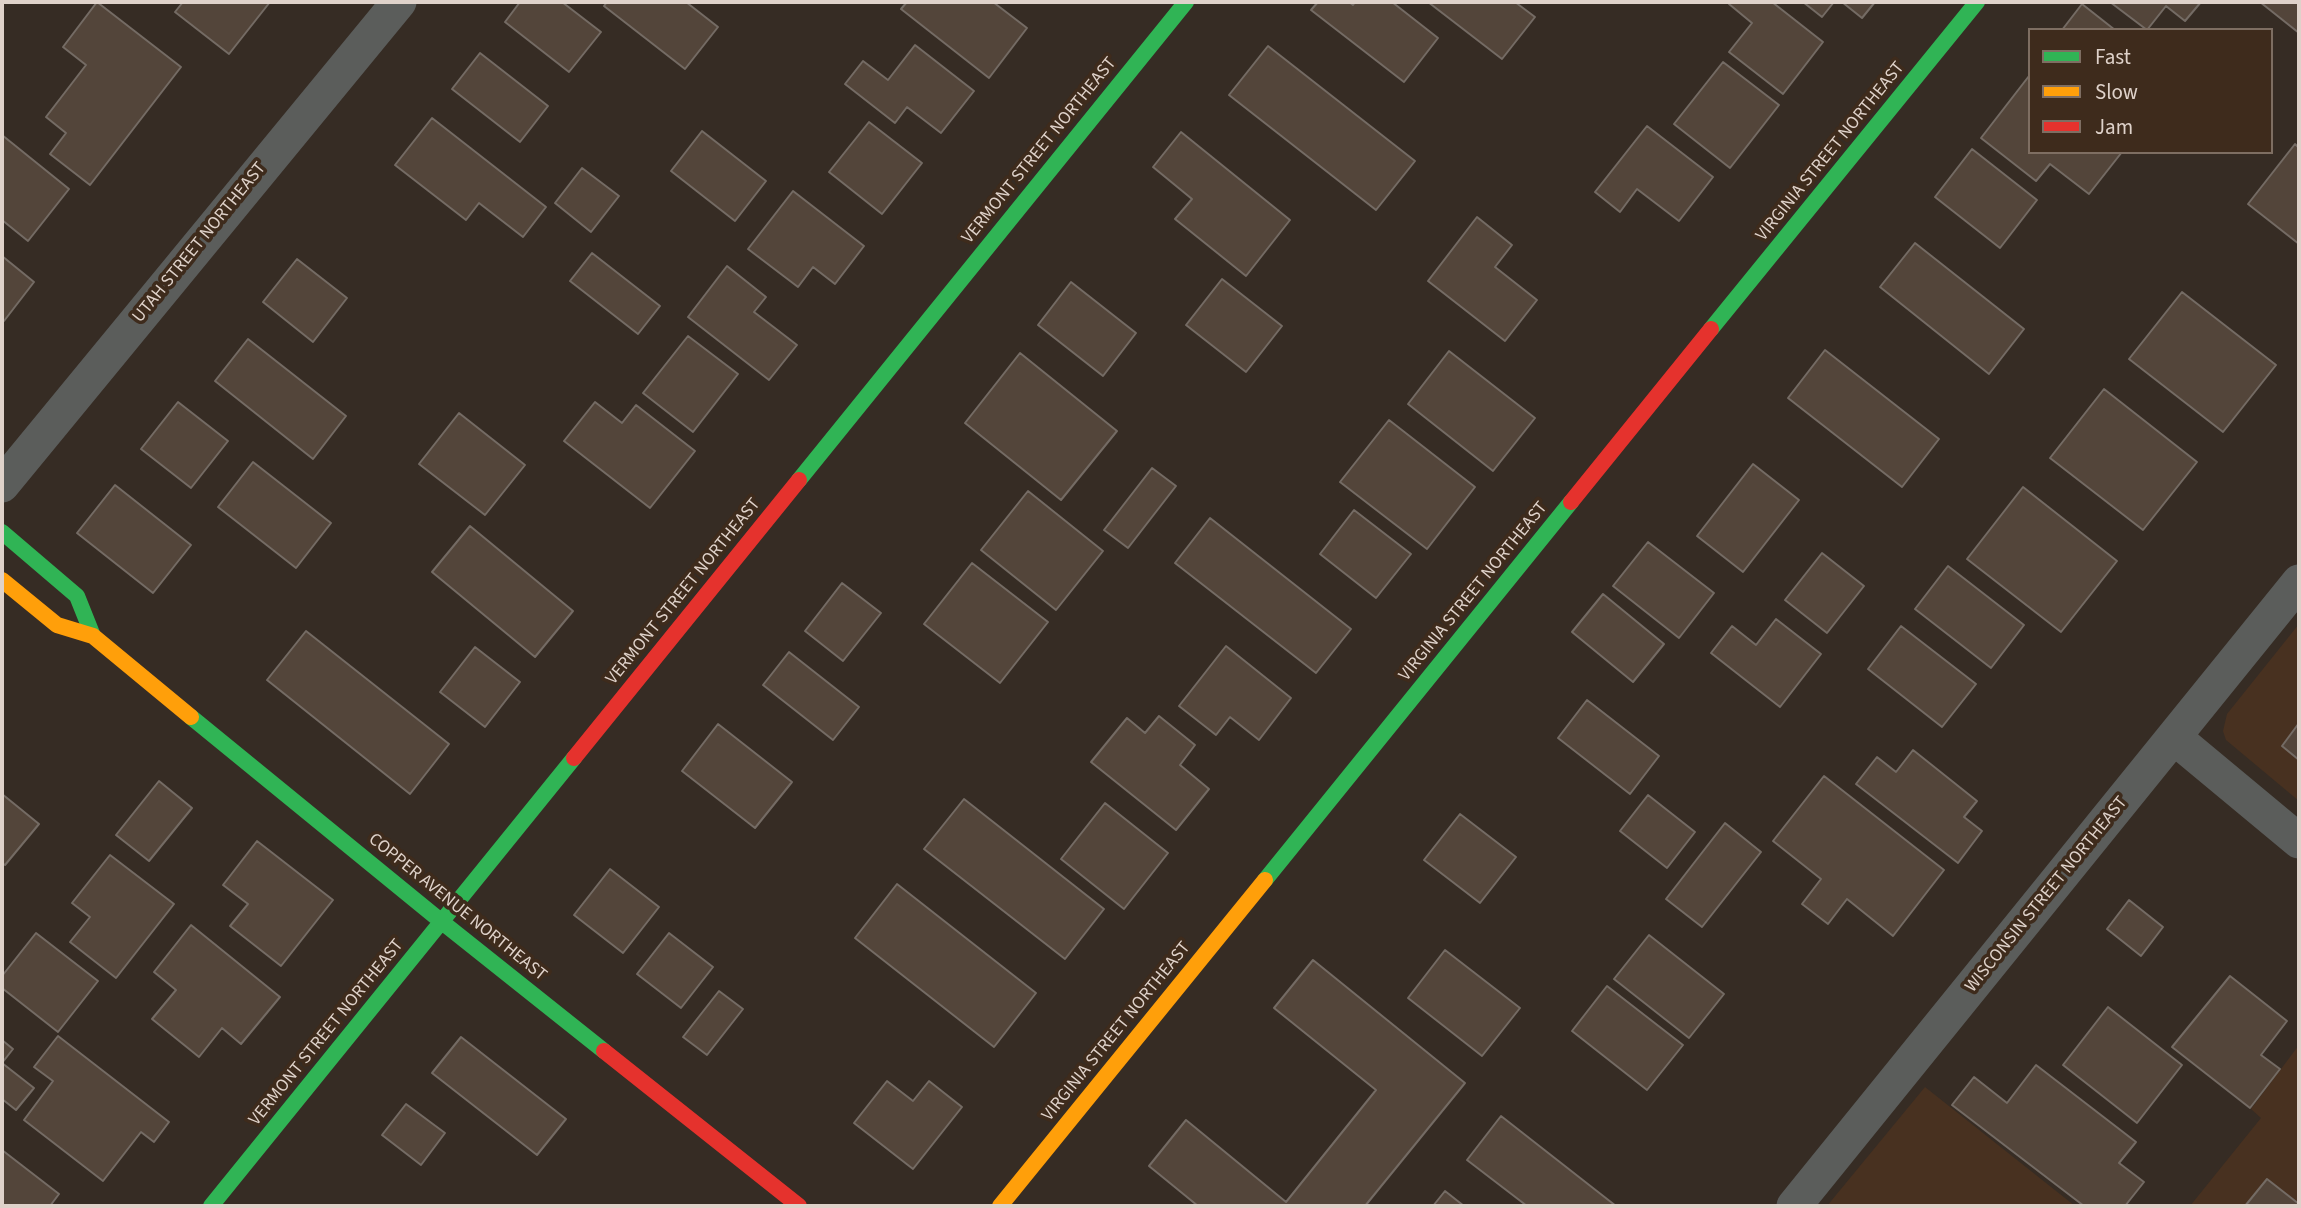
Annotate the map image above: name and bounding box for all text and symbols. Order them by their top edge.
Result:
legend [2028,28,2273,154]
text: Fast [2095,42,2131,72]
street label: VERMONT STREET NORTHEAST [958,53,1122,249]
street label: VIRGINIA STREET NORTHEAST [1752,58,1910,246]
text: Slow [2095,77,2138,107]
text: Jam [2095,112,2133,142]
street label: UTAH STREET NORTHEAST [129,158,271,328]
street label: VERMONT STREET NORTHEAST [602,494,766,690]
street label: VIRGINIA STREET NORTHEAST [1395,498,1553,686]
street label: WISCONSIN STREET NORTHEAST [1961,793,2133,997]
street label: COPPER AVENUE NORTHEAST [363,829,551,987]
street label: VERMONT STREET NORTHEAST [245,935,409,1131]
street label: VIRGINIA STREET NORTHEAST [1038,938,1196,1126]

